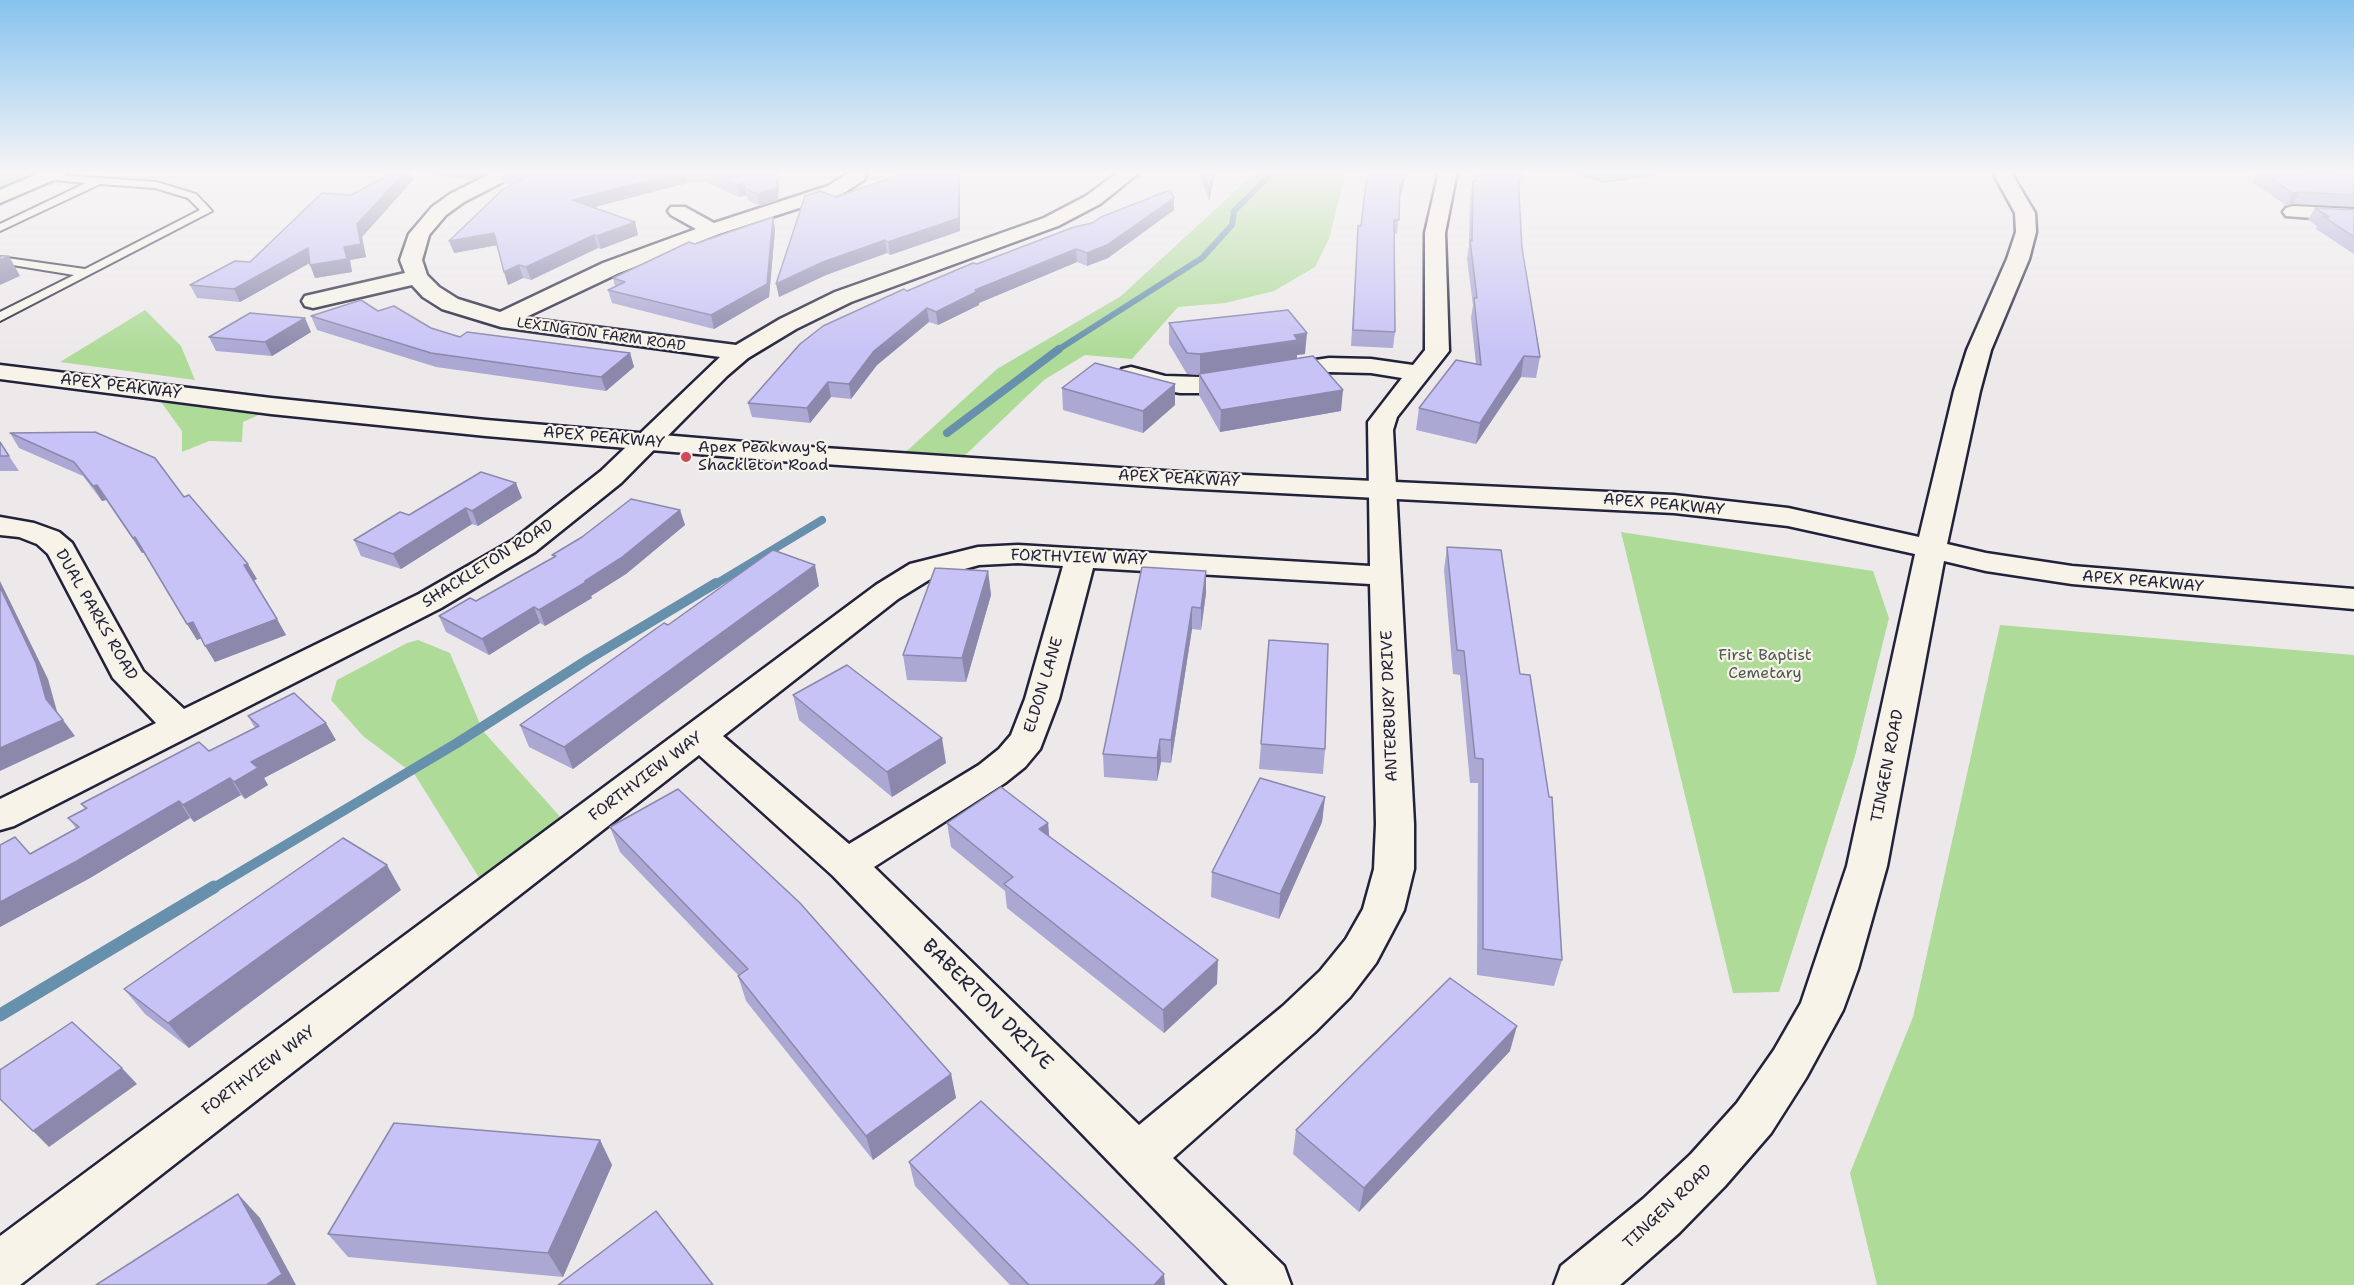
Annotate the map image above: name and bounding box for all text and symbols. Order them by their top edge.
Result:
street label: LEXINGTON FARM ROAD [516,315,686,355]
street label: APEX PEAKWAY [59,370,183,404]
street label: APEX PEAKWAY [542,423,666,453]
place label: Apex Peakway & Shackleton Road [698,438,828,476]
marker: Apex Peakway & Shackleton Road [679,450,693,464]
street label: APEX PEAKWAY [1117,466,1241,492]
street label: APEX PEAKWAY [1602,490,1726,520]
street label: SHACKLETON ROAD [419,516,557,612]
street label: DUAL PARKS ROAD [51,546,141,684]
street label: FORTHVIEW WAY [1010,546,1148,570]
street label: APEX PEAKWAY [2081,567,2205,597]
street label: ANTERBURY DRIVE [1378,630,1402,782]
street label: ELDON LANE [1020,635,1068,735]
park label: First Baptist Cemetary [1718,646,1812,684]
street label: TINGEN ROAD [1868,708,1908,824]
street label: FORTHVIEW WAY [586,728,706,826]
street label: BABERTON DRIVE [917,935,1057,1075]
street label: FORTHVIEW WAY [199,1022,319,1120]
street label: TINGEN ROAD [1620,1161,1716,1253]

